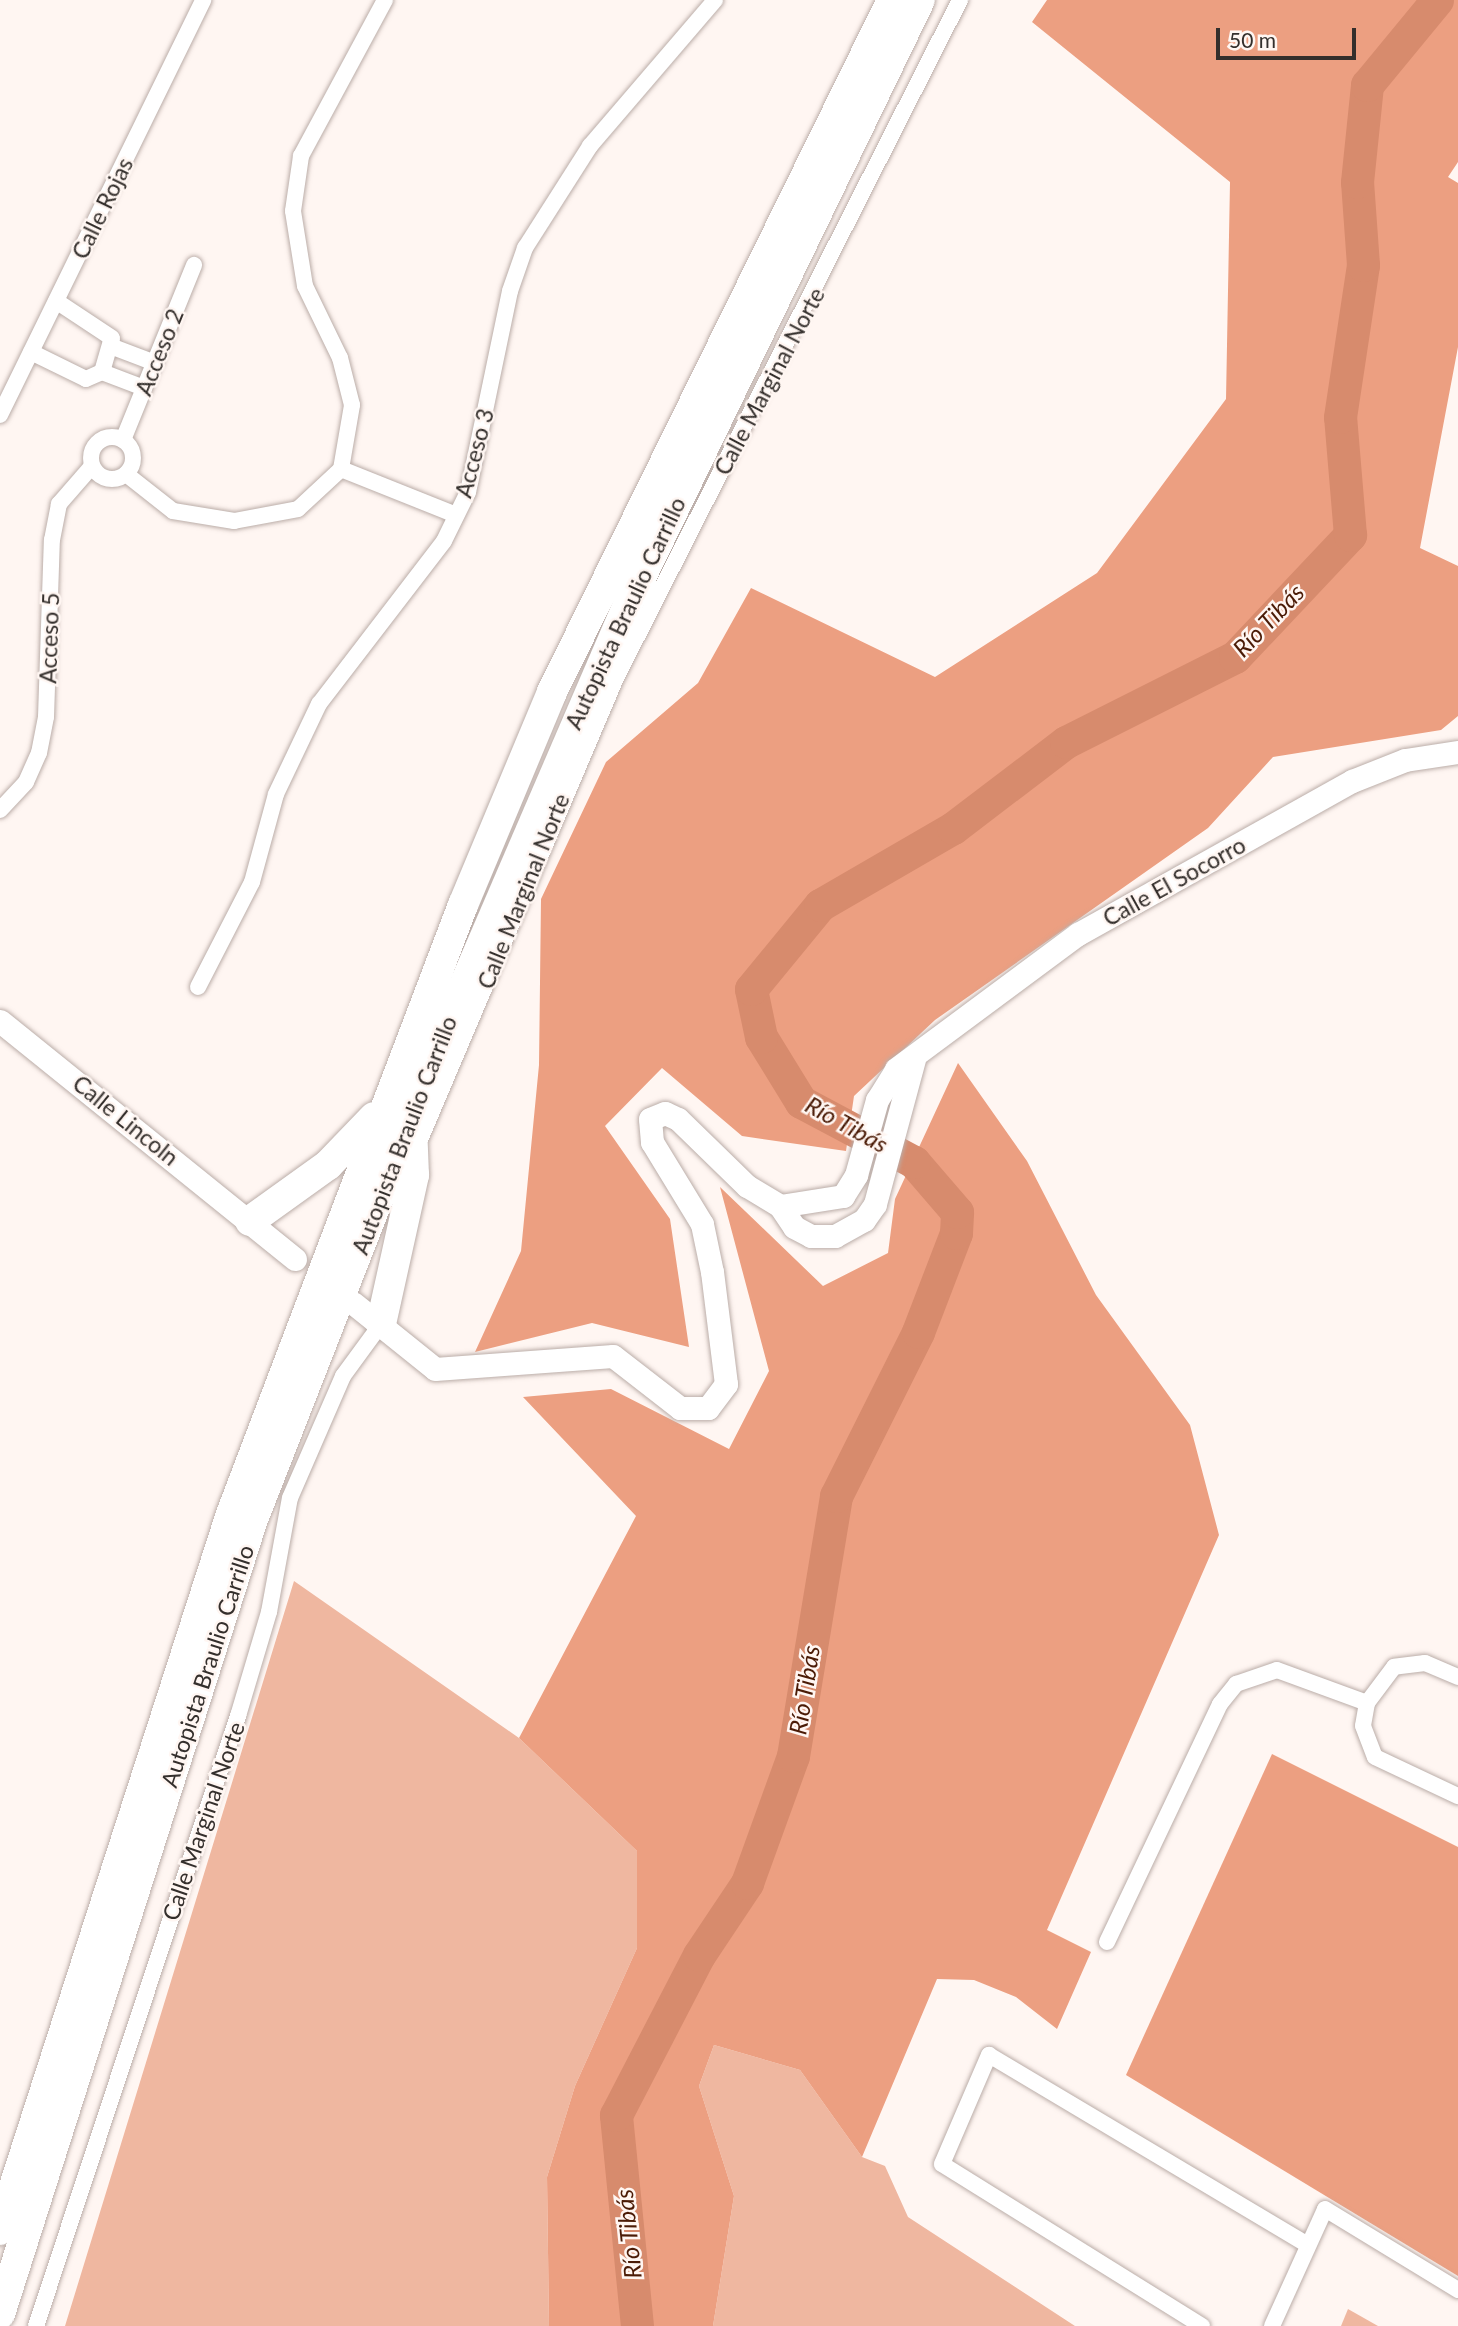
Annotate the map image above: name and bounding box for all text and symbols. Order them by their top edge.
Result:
scale bar [1220,14,1360,58]
text: 50 m [1229,27,1276,52]
street label: Calle Rojas [66,153,138,263]
street label: Calle Marginal Norte [708,283,830,479]
street label: Acceso 2 [129,305,189,399]
street label: Acceso 3 [449,405,499,501]
street label: Autopista Braulio Carrillo [559,492,691,734]
water label: Río Tibás [1226,577,1310,663]
street label: Acceso 5 [34,592,64,684]
street label: Calle Marginal Norte [471,789,575,993]
street label: Calle El Socorro [1098,830,1250,932]
street label: Autopista Braulio Carrillo [346,1012,462,1258]
street label: Calle Lincoln [68,1069,184,1171]
water label: Río Tibás [800,1089,894,1159]
street label: Autopista Braulio Carrillo [155,1541,259,1791]
water label: Río Tibás [783,1643,825,1737]
street label: Calle Marginal Norte [156,1718,250,1924]
water label: Río Tibás [609,2187,647,2281]

